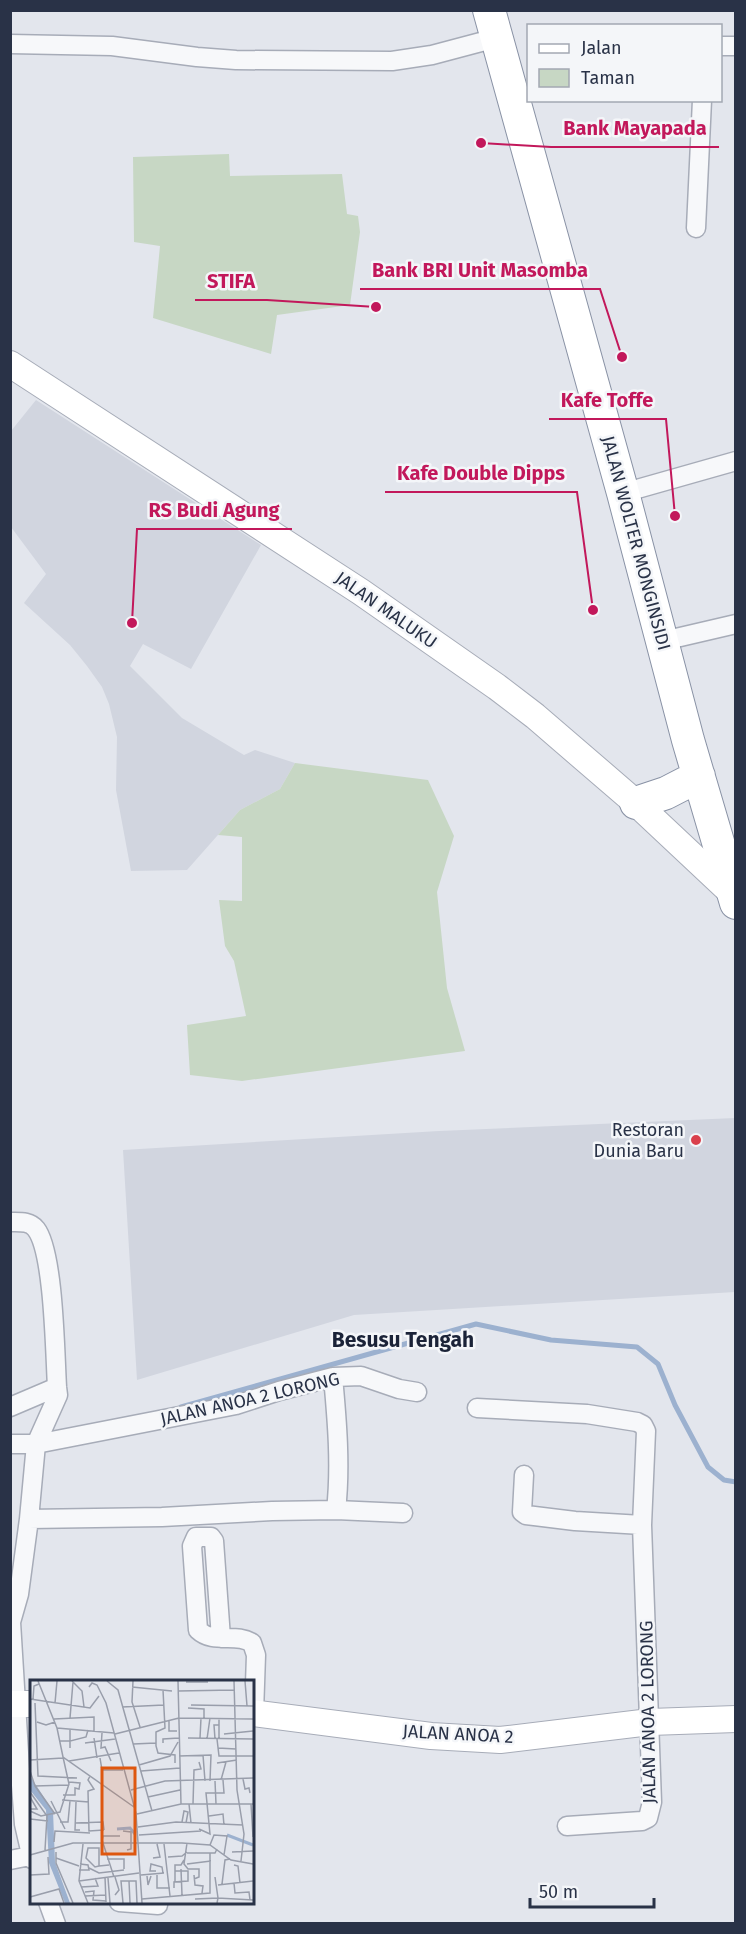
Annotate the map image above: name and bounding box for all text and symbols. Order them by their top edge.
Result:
legend [527,24,722,102]
text: Jalan [581,37,622,59]
text: Taman [581,67,635,89]
callout: Bank Mayapada [551,109,719,147]
text: Bank Mayapada [563,116,707,140]
callout: Bank BRI Unit Masomba [360,251,600,289]
text: Bank BRI Unit Masomba [372,258,588,282]
callout: STIFA [195,262,267,300]
text: STIFA [207,269,256,293]
callout: Kafe Toffe [549,381,666,419]
text: Kafe Toffe [561,388,653,412]
street label: JALAN WOLTER MONGINSIDI [597,433,675,653]
callout: Kafe Double Dipps [385,454,577,492]
text: Kafe Double Dipps [397,461,565,485]
callout: RS Budi Agung [137,491,292,529]
text: RS Budi Agung [148,498,281,522]
street label: JALAN MALUKU [331,567,441,653]
place label: Restoran Dunia Baru [594,1119,684,1162]
marker: Restoran Dunia Baru [689,1133,703,1147]
district label: Besusu Tengah [332,1327,474,1353]
street label: JALAN ANOA 2 LORONG [158,1368,342,1430]
street label: JALAN ANOA 2 LORONG [635,1620,661,1804]
inset map [30,1680,254,1904]
street label: JALAN ANOA 2 [402,1720,514,1748]
scale bar [530,1871,654,1909]
text: 50 m [539,1881,578,1903]

